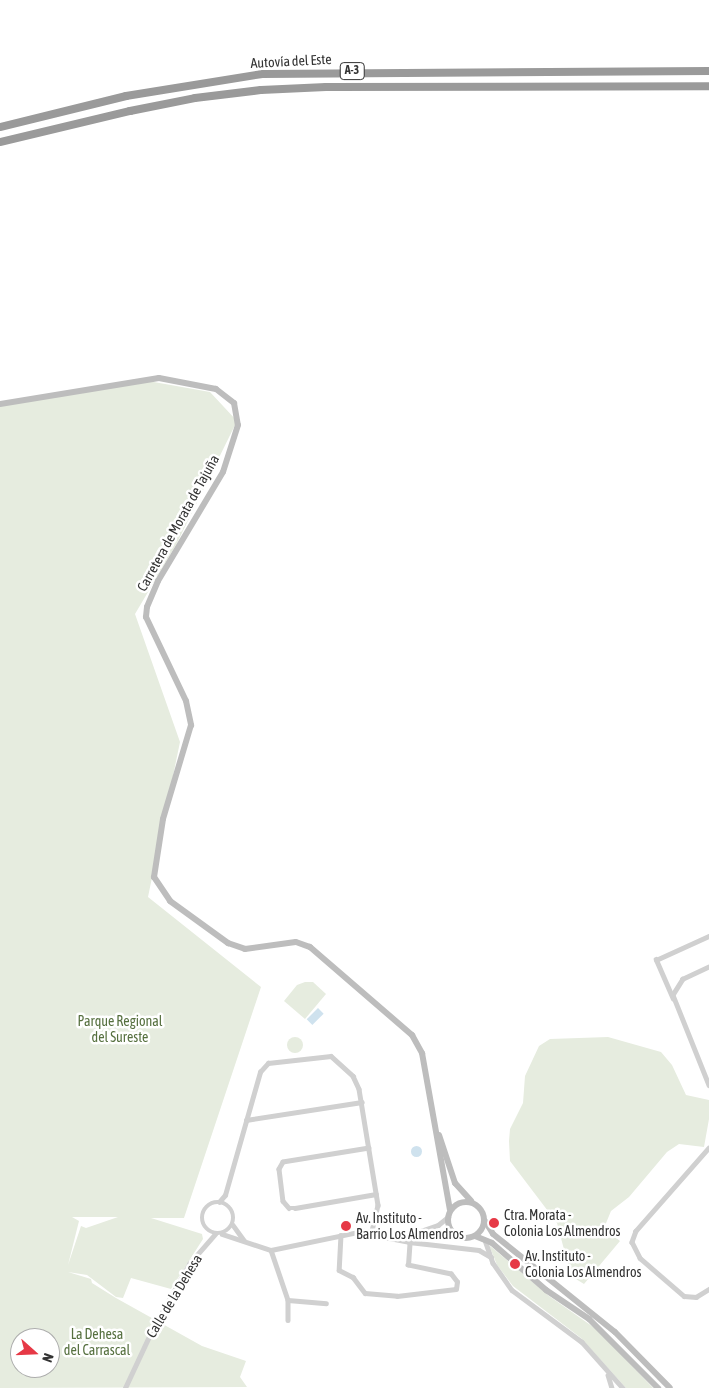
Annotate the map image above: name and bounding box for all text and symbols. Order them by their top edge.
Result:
street label: Autovía del Este [250,50,332,72]
road number: A-3 [340,61,364,80]
street label: Carretera de Morata de Tajuña [133,452,223,594]
park label: Parque Regional del Sureste [77,1013,163,1046]
place label: Ctra. Morata - Colonia Los Almendros [504,1207,620,1240]
place label: Av. Instituto - Barrio Los Almendros [356,1210,464,1242]
marker: Ctra. Morata - Colonia Los Almendros [488,1217,500,1229]
marker: Av. Instituto - Barrio Los Almendros [340,1220,352,1232]
place label: Av. Instituto - Colonia Los Almendros [525,1248,641,1280]
street label: Calle de la Dehesa [143,1251,205,1341]
marker: Av. Instituto - Colonia Los Almendros [509,1258,521,1270]
park label: La Dehesa del Carrascal [64,1326,130,1358]
north arrow [10,1328,60,1378]
text: N [39,1351,57,1364]

